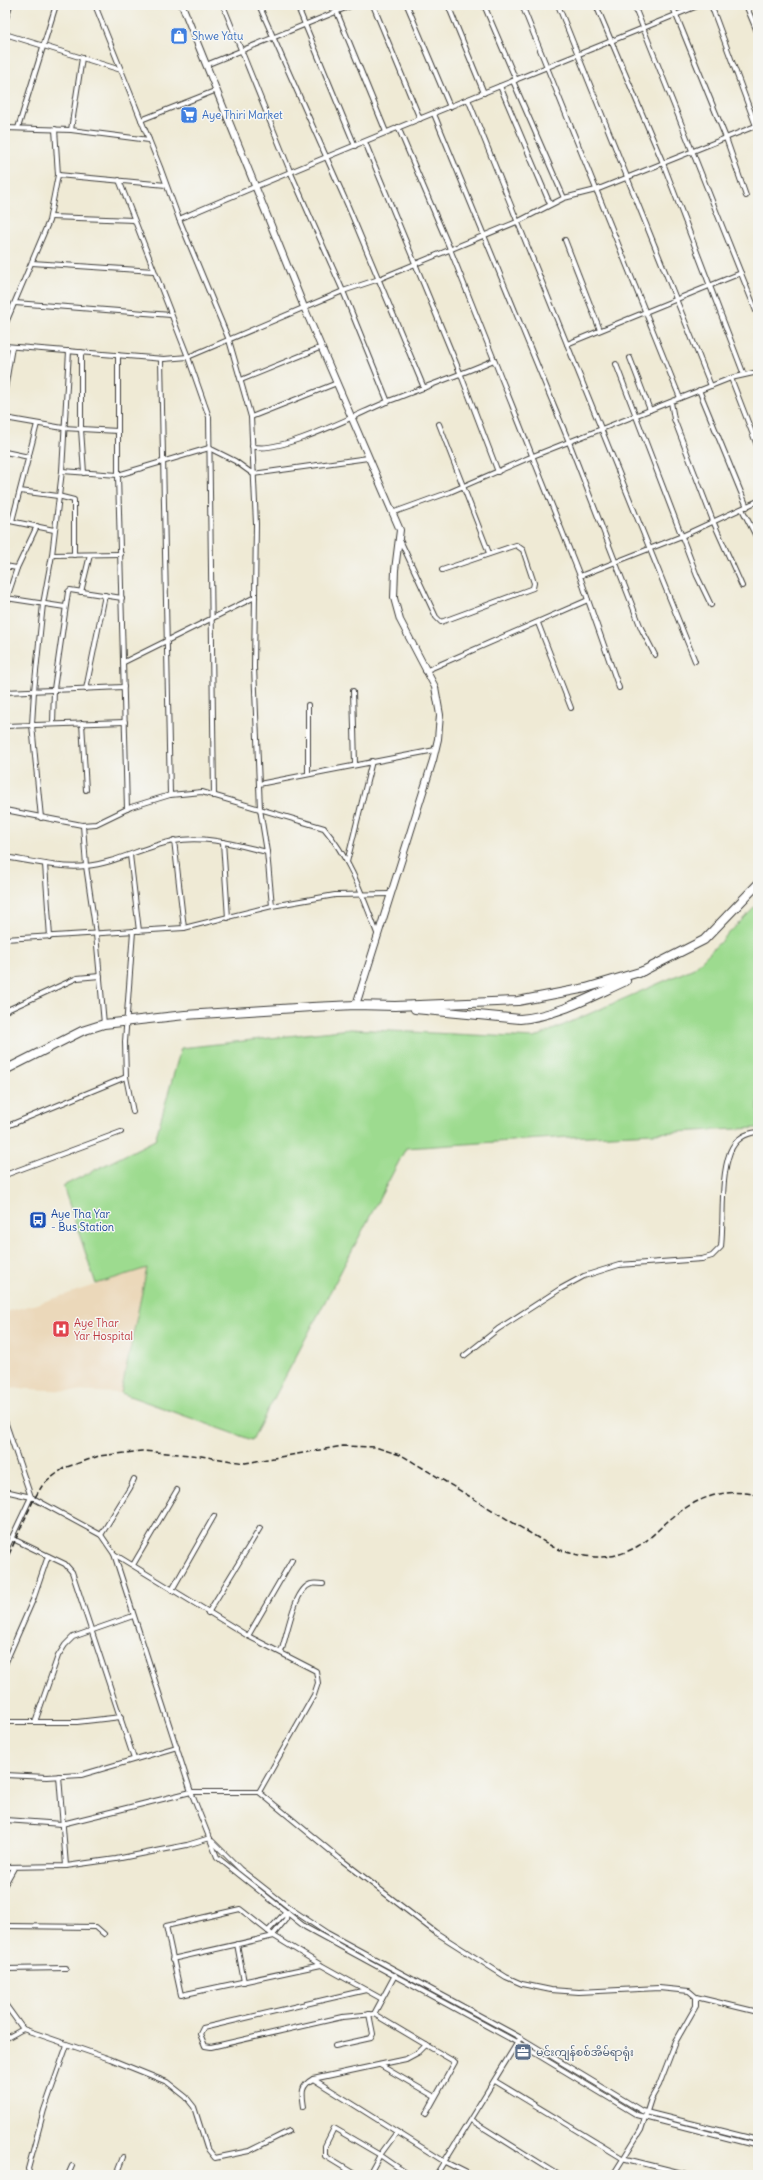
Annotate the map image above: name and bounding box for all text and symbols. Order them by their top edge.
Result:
shop icon: Shwe Yatu [169,26,189,46]
place label: Shwe Yatu [192,29,244,43]
supermarket icon: Aye Thiri Market [179,105,199,125]
place label: Aye Thiri Market [202,108,283,122]
place label: Aye Tha Yar - Bus Station [51,1207,114,1234]
bus stop icon: Aye Tha Yar - Bus Station [28,1210,48,1230]
place label: Aye Thar Yar Hospital [74,1316,133,1343]
hospital icon: Aye Thar Yar Hospital [51,1319,71,1339]
office icon: မင်းကျန်စစ်အိမ်ရာရုံး [513,2042,533,2062]
place label: မင်းကျန်စစ်အိမ်ရာရုံး [536,2045,634,2061]

